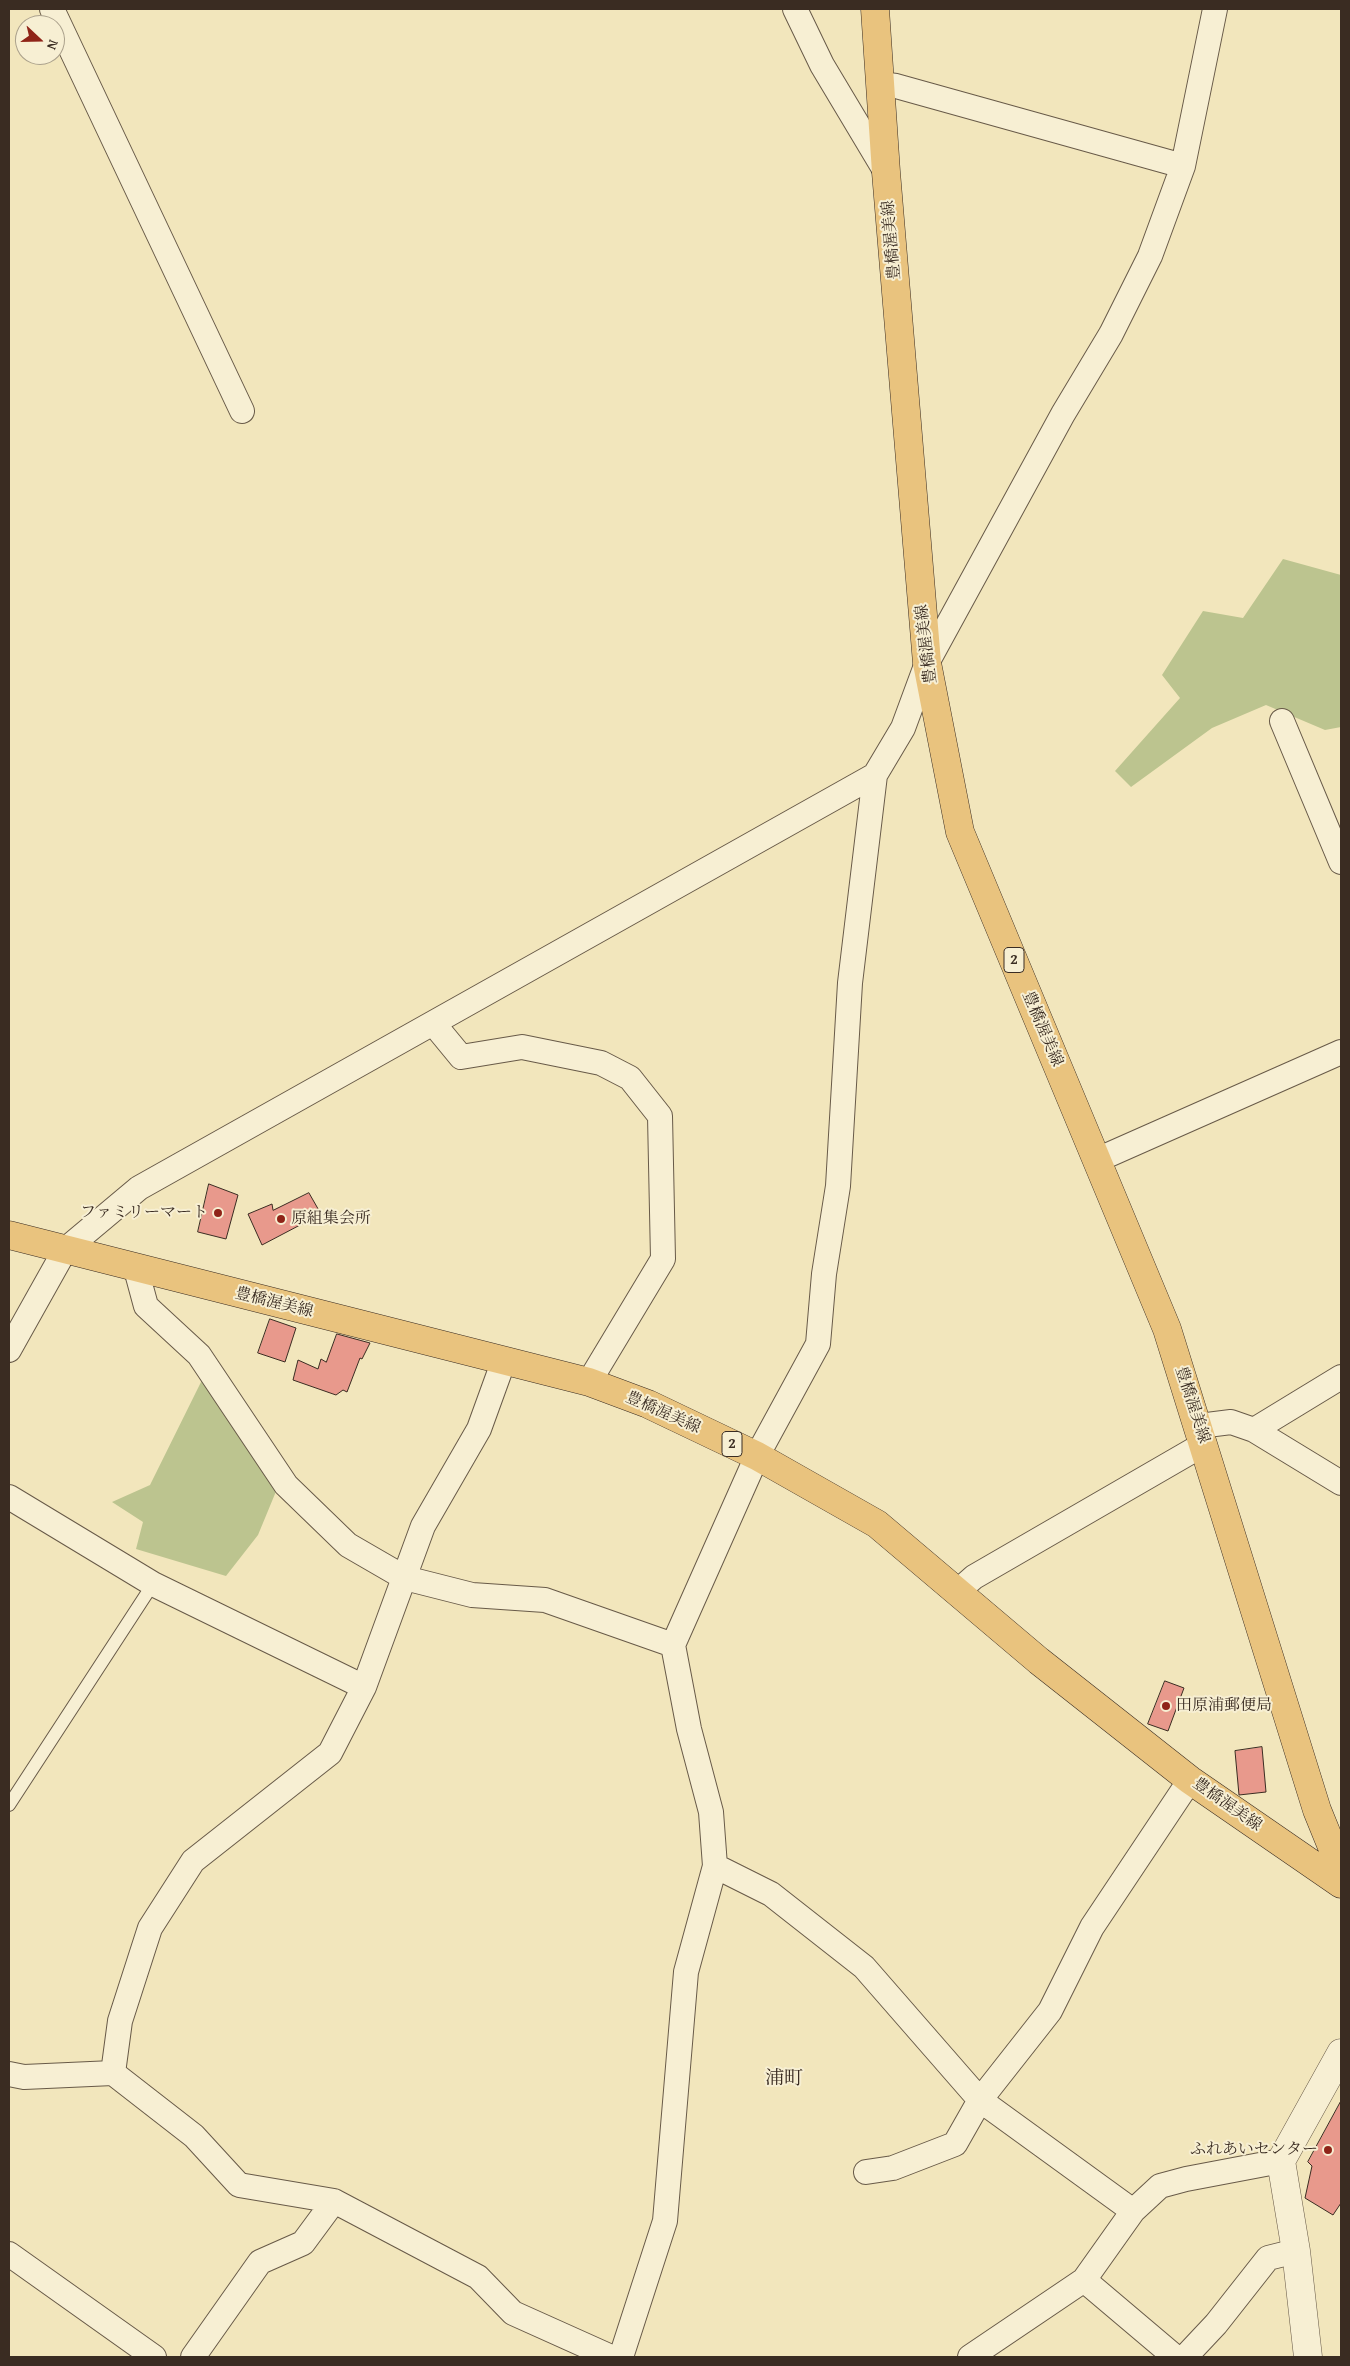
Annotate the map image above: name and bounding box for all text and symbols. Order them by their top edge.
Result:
north arrow [15,15,65,65]
text: N [42,37,64,53]
street label: 豊橋渥美線 [879,199,905,281]
street label: 豊橋渥美線 [913,603,941,685]
road number: 2 [1004,948,1024,972]
street label: 豊橋渥美線 [1018,988,1066,1070]
place label: ファミリーマート [80,1203,208,1223]
marker: ファミリーマート [212,1207,224,1219]
place label: 原組集会所 [291,1209,371,1229]
marker: 原組集会所 [275,1213,287,1225]
street label: 豊橋渥美線 [233,1284,315,1322]
street label: 豊橋渥美線 [1171,1364,1213,1446]
street label: 豊橋渥美線 [623,1388,703,1438]
road number: 2 [722,1432,742,1456]
place label: 田原浦郵便局 [1176,1696,1272,1716]
marker: 田原浦郵便局 [1160,1700,1172,1712]
street label: 豊橋渥美線 [1189,1774,1265,1836]
district label: 浦町 [765,2068,803,2090]
place label: ふれあいセンター [1190,2140,1318,2160]
marker: ふれあいセンター [1322,2144,1334,2156]

